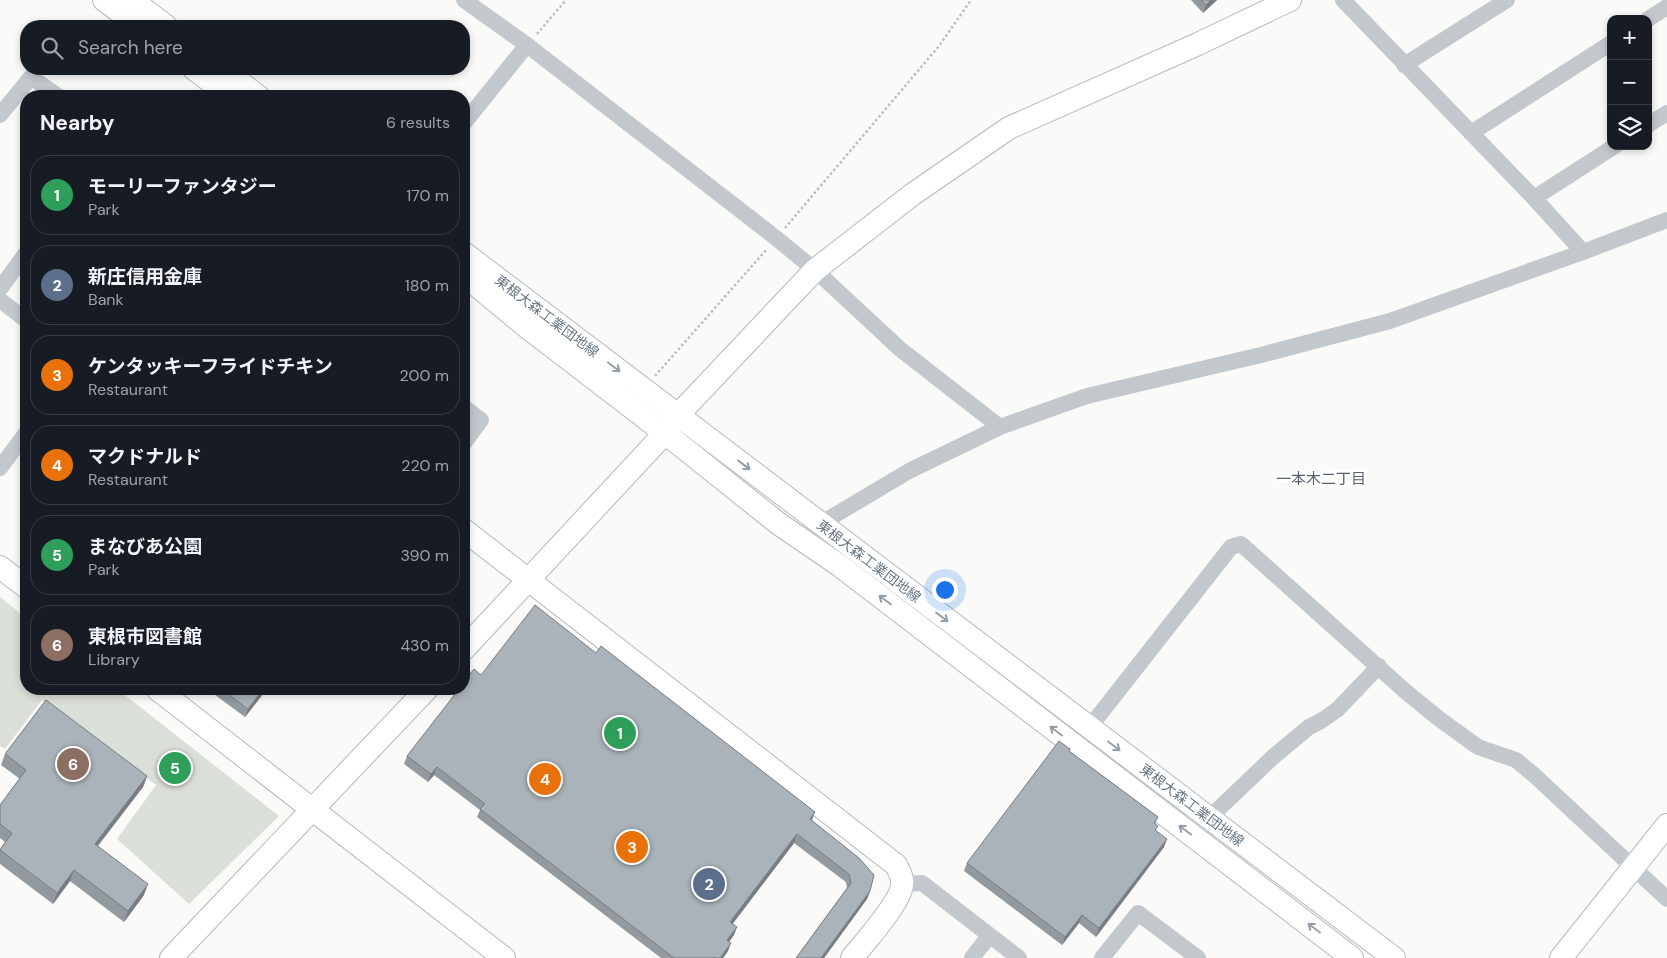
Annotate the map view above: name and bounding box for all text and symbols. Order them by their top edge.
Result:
map controls [1607,15,1652,150]
button: + [1607,15,1652,60]
search box [20,20,470,75]
icon: search [38,34,66,62]
text: Search here [78,35,183,60]
button: − [1607,60,1652,105]
button: layers [1607,105,1652,150]
text: Nearby [40,109,114,137]
text: 6 results [386,112,450,133]
text: モーリーファンタジー [88,174,277,199]
text: 1 [54,185,60,206]
text: 170 m [406,185,449,206]
text: Park [88,199,120,220]
text: 新庄信用金庫 [88,264,202,289]
street label: 東根大森工業団地線 [491,271,603,361]
text: 2 [52,275,62,296]
text: 180 m [405,275,449,296]
text: Bank [88,289,124,310]
text: ケンタッキーフライドチキン [88,354,333,379]
one-way arrow [607,361,620,372]
text: 3 [52,365,62,386]
text: 200 m [400,365,449,386]
text: Restaurant [88,379,168,400]
text: マクドナルド [88,444,202,469]
text: 4 [52,455,62,476]
text: 220 m [401,455,449,476]
one-way arrow [737,460,750,471]
text: Restaurant [88,469,168,490]
district label: 一本木二丁目 [1276,469,1366,489]
street label: 東根大森工業団地線 [813,516,925,606]
text: まなびあ公園 [88,534,202,559]
text: 5 [52,545,62,566]
text: 390 m [401,545,449,566]
text: Park [88,559,120,580]
your location [932,577,958,603]
one-way arrow [878,595,892,605]
one-way arrow [935,612,949,622]
text: 東根市図書館 [88,624,202,649]
text: 6 [52,635,62,656]
text: 430 m [400,635,449,656]
text: Library [88,649,140,670]
pin: 1 [604,714,636,752]
one-way arrow [1049,726,1063,736]
one-way arrow [1107,741,1120,752]
pin: 6 [57,745,89,783]
pin: 5 [159,749,191,787]
pin: 4 [529,760,561,798]
street label: 東根大森工業団地線 [1136,760,1248,850]
one-way arrow [1179,824,1192,835]
pin: 3 [616,828,648,866]
pin: 2 [693,865,725,903]
one-way arrow [1308,923,1321,934]

